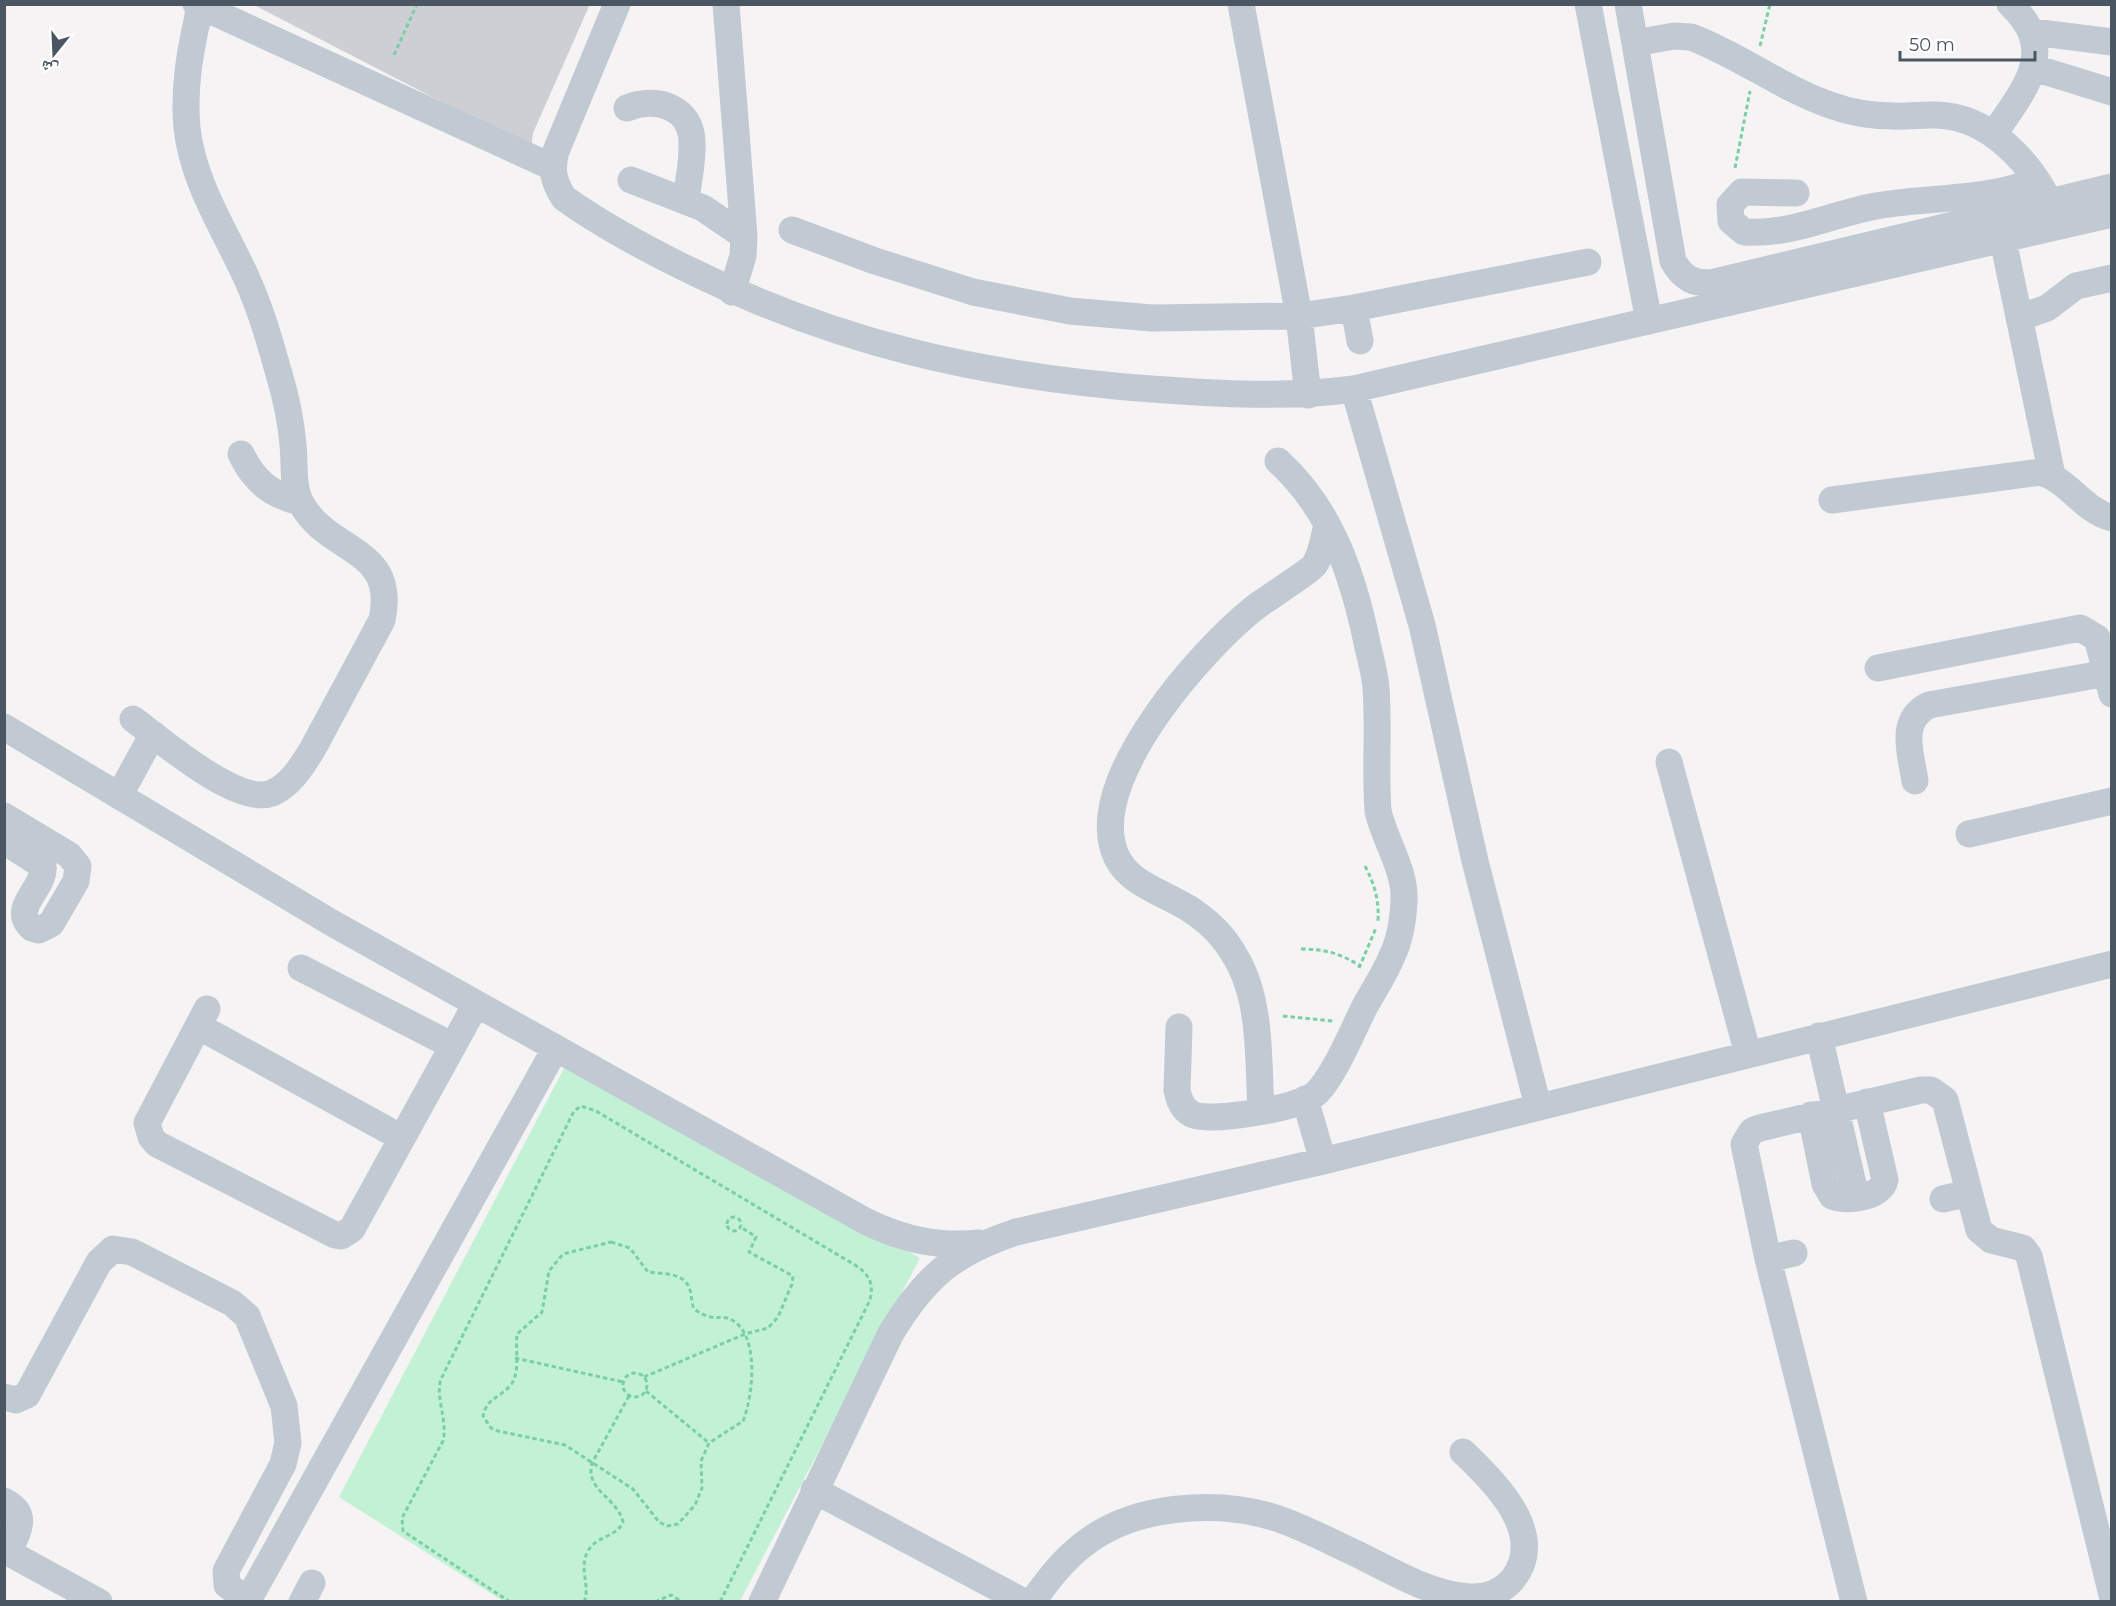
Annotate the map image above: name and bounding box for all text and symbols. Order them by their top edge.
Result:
north arrow [24,24,84,84]
scale bar [1900,24,2035,62]
text: 50 m [1909,34,1955,56]
text: ش [38,56,61,79]

